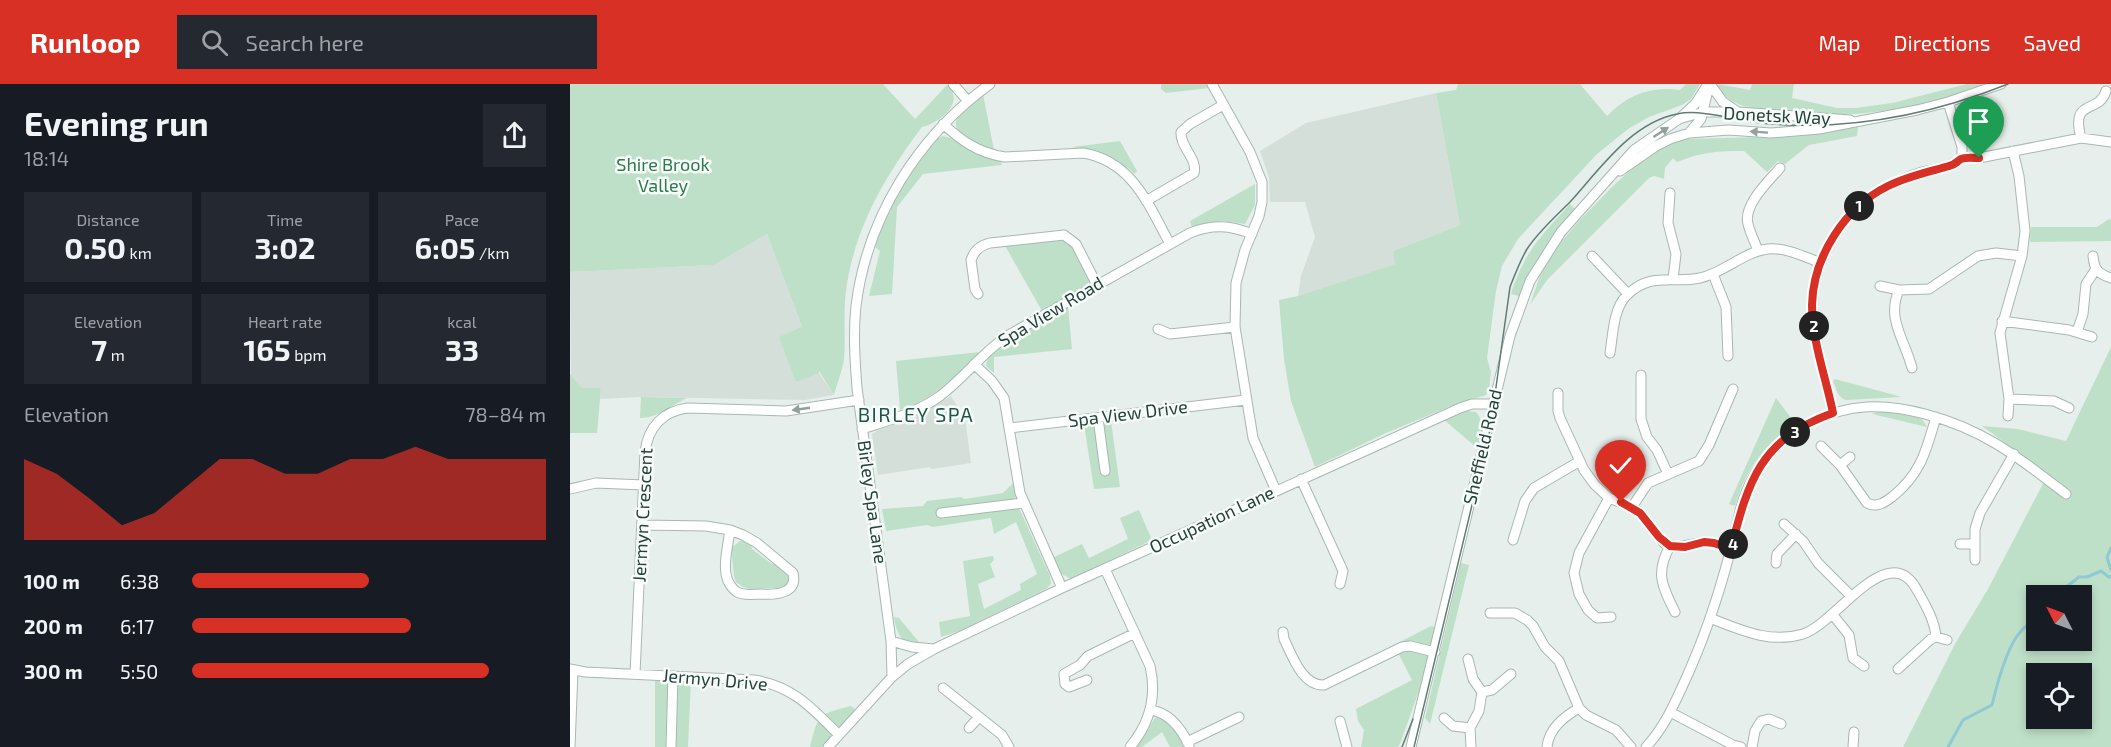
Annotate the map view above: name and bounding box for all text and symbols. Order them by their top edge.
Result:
search box [177,15,597,69]
text: Runloop [30,25,141,59]
icon: search [198,26,231,59]
text: Search here [246,29,364,55]
text: Map [1818,30,1861,55]
text: Directions [1894,30,1990,55]
text: Saved [2023,30,2081,55]
pin [1953,96,2004,158]
street label: Donetsk Way [1723,101,1832,129]
text: Evening run [24,103,209,143]
button: share [483,104,546,167]
icon: arrive [1962,105,1995,138]
one-way arrow [1652,126,1669,137]
one-way arrow [1750,127,1769,137]
text: 18:14 [24,146,69,170]
park label: Shire Brook Valley [616,153,710,196]
pin: 1 [1844,191,1874,221]
text: 1 [1856,196,1862,215]
text: Distance [76,210,140,229]
text: Time [267,210,303,229]
text: Pace [445,210,479,229]
text: 0.50 [64,229,126,265]
text: 3:02 [254,229,316,265]
text: 6:05 [415,229,475,265]
text: km [126,243,152,262]
text: /km [475,243,509,262]
street label: Spa View Road [994,271,1107,351]
pin: 2 [1799,311,1829,341]
text: Elevation [74,312,142,331]
text: Heart rate [248,312,322,331]
text: kcal [447,312,477,331]
text: 2 [1809,316,1819,335]
text: 7 [91,331,107,367]
text: 165 [243,331,291,367]
text: 33 [445,331,479,367]
text: m [107,345,125,364]
text: bpm [291,345,327,364]
street label: Sheffield Road [1458,387,1506,507]
street label: Spa View Drive [1067,395,1189,431]
text: Elevation [24,402,109,426]
text: 78–84 m [465,402,546,426]
district label: BIRLEY SPA [858,402,974,426]
one-way arrow [792,404,811,413]
pin: 3 [1780,417,1810,447]
text: 3 [1790,422,1800,441]
street label: Birley Spa Lane [853,439,893,565]
pin [1595,440,1646,502]
street label: Jermyn Crescent [627,447,657,583]
icon: check [1604,449,1637,482]
street label: Occupation Lane [1146,481,1278,558]
pin: 4 [1718,529,1748,559]
text: 4 [1728,534,1738,553]
text: 100 m [24,569,80,593]
text: 6:38 [120,569,159,593]
north arrow [2026,585,2092,651]
map controls [2026,585,2092,729]
text: 200 m [24,614,83,638]
text: 6:17 [120,614,154,638]
text: 300 m [24,659,83,683]
text: 5:50 [120,659,158,683]
street label: Jermyn Drive [662,663,769,695]
button: locate [2026,663,2092,729]

